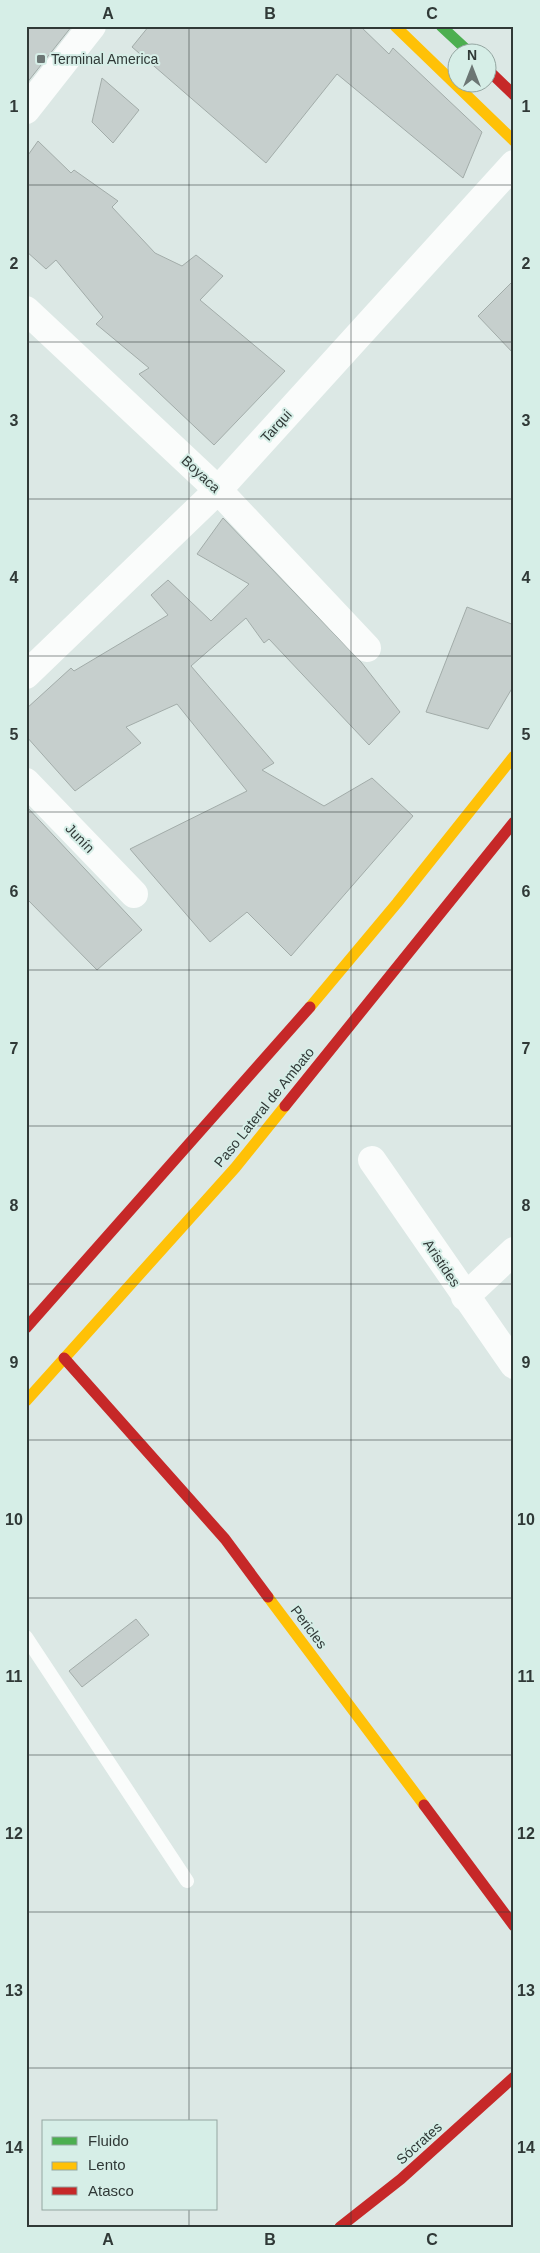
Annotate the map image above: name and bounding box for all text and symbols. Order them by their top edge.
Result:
text: A [102,5,114,22]
text: B [264,5,276,22]
text: C [426,5,438,22]
north arrow [448,42,498,92]
text: N [467,47,477,63]
place label: Terminal America [51,51,159,67]
marker: Terminal America [35,53,47,65]
text: 1 [10,98,19,115]
text: 1 [522,98,531,115]
text: 2 [10,255,19,272]
text: 2 [522,255,531,272]
street label: Tarqui [257,406,295,446]
text: 3 [10,412,19,429]
text: 3 [522,412,531,429]
street label: Boyaca [178,452,224,496]
text: 4 [10,569,19,586]
text: 4 [522,569,531,586]
text: 5 [10,726,19,743]
text: 5 [522,726,531,743]
street label: Junín [62,820,98,856]
text: 6 [10,883,19,900]
text: 6 [522,883,531,900]
text: 7 [10,1040,19,1057]
text: 7 [522,1040,531,1057]
street label: Paso Lateral de Ambato [211,1044,317,1170]
text: 8 [10,1197,19,1214]
text: 8 [522,1197,531,1214]
street label: Aristides [420,1236,464,1290]
text: 9 [10,1354,19,1371]
text: 9 [522,1354,531,1371]
text: 10 [5,1511,23,1528]
text: 10 [517,1511,535,1528]
street label: Pericles [288,1602,330,1652]
text: 11 [6,1668,23,1685]
text: 11 [518,1668,535,1685]
text: 12 [5,1825,23,1842]
text: 12 [517,1825,535,1842]
text: 13 [5,1982,23,1999]
text: 13 [517,1982,535,1999]
street label: Sócrates [393,2119,445,2167]
legend [42,2120,218,2210]
text: Fluido [88,2132,129,2149]
text: 14 [5,2139,23,2156]
text: 14 [517,2139,535,2156]
text: Lento [88,2156,126,2173]
text: Atasco [88,2182,134,2199]
text: A [102,2231,114,2248]
text: B [264,2231,276,2248]
text: C [426,2231,438,2248]

